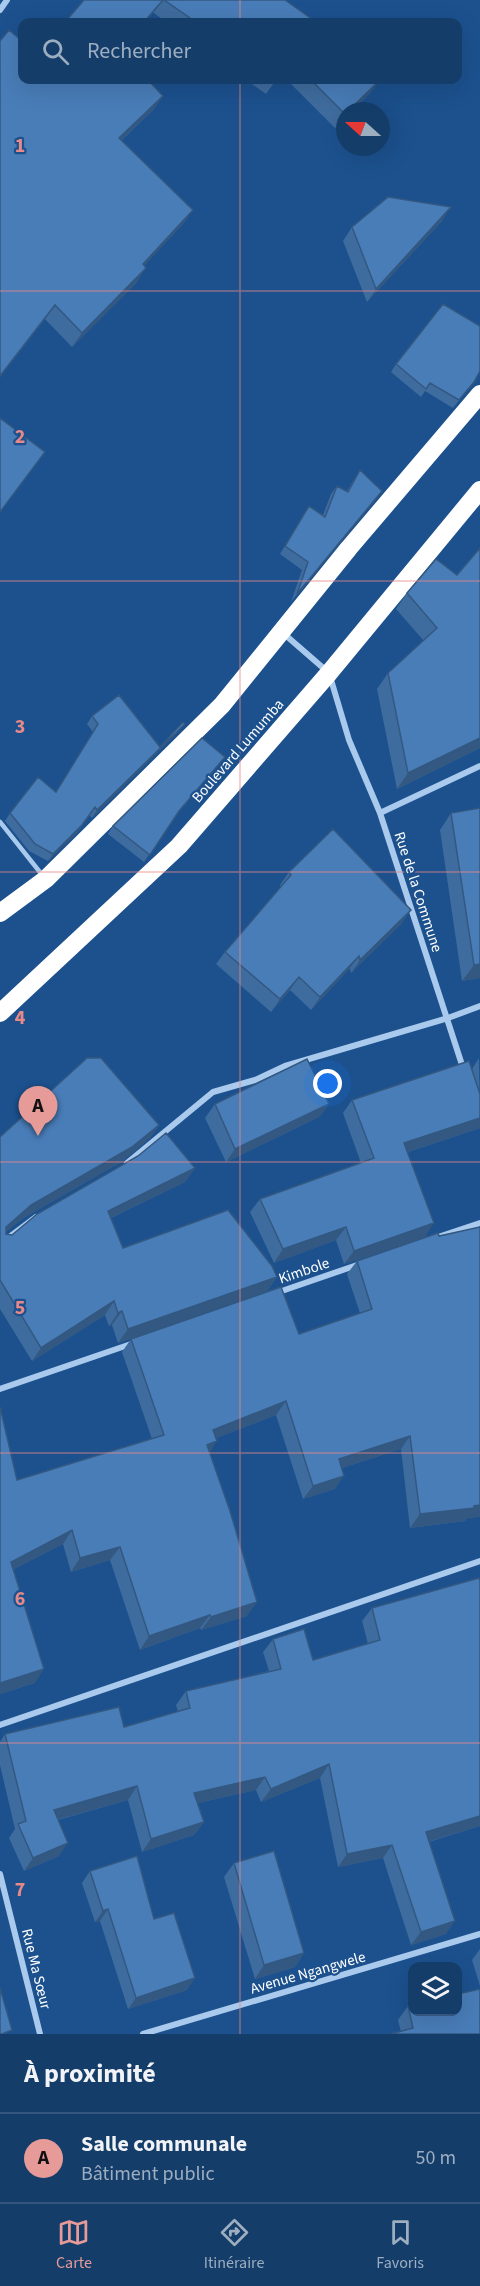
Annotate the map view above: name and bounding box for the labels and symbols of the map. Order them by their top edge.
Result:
north arrow [336,102,390,156]
text: 1 [15,132,25,160]
text: 2 [15,423,25,451]
street label: Boulevard Lumumba [187,695,289,807]
text: 3 [15,713,25,741]
street label: Rue de la Commune [389,829,447,955]
text: 4 [15,1004,26,1032]
your location [313,1069,342,1098]
pin: A [18,1086,57,1136]
street label: Kimbole [276,1253,332,1289]
text: 5 [15,1294,25,1322]
text: 6 [15,1585,25,1613]
text: 7 [15,1876,25,1904]
street label: Rue Ma Sœur [16,1926,56,2012]
street label: Avenue Ngangwele [248,1947,368,1999]

